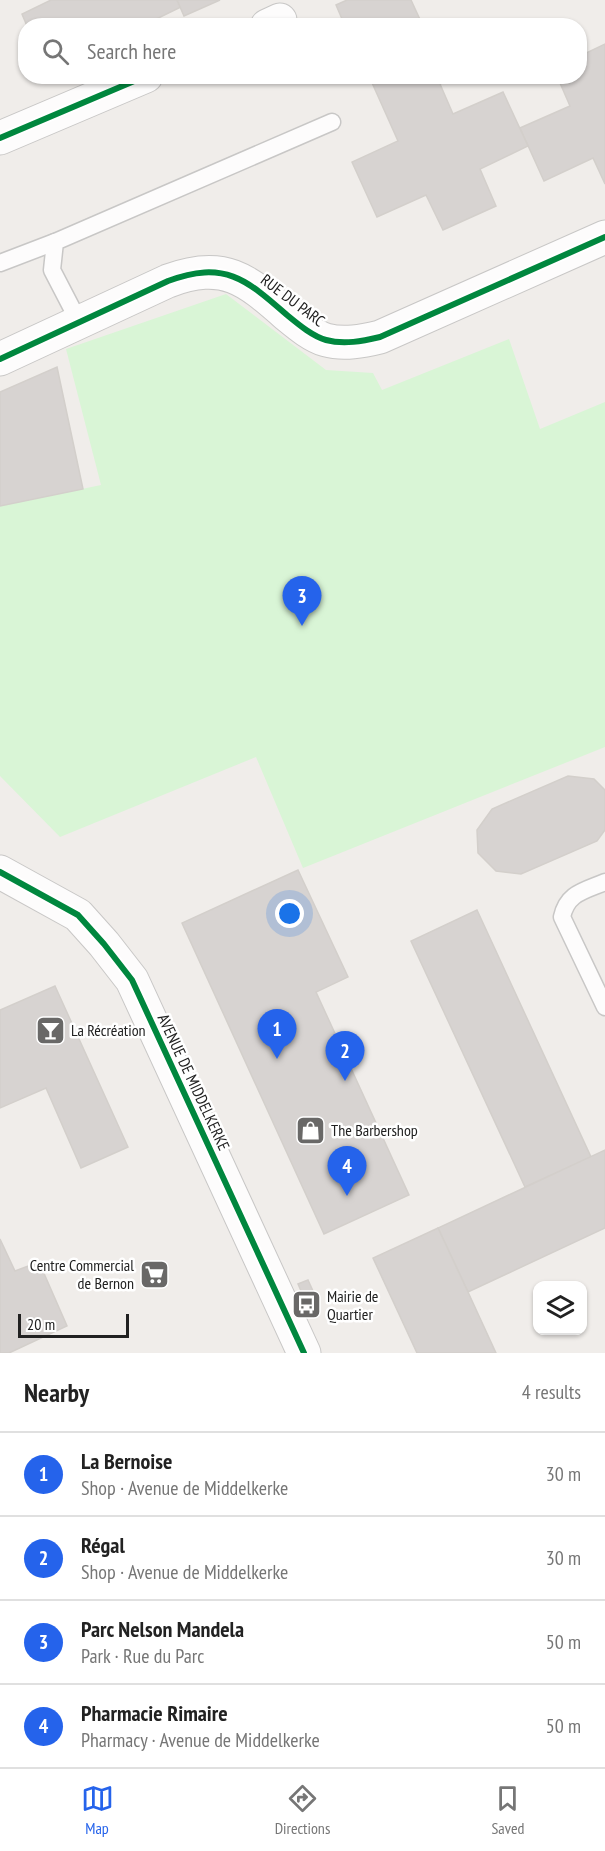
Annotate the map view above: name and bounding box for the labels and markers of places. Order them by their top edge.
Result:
pin: 3 [282,576,322,626]
pin: 1 [258,1010,296,1059]
bar icon: La Récréation [34,1014,66,1046]
place label: La Récréation [71,1020,146,1040]
pin: 2 [326,1032,364,1081]
shop icon: The Barbershop [294,1114,326,1146]
place label: The Barbershop [331,1120,418,1140]
pin: 4 [328,1146,366,1196]
place label: Centre Commercial de Bernon [30,1255,134,1293]
supermarket icon: Centre Commercial de Bernon [139,1258,171,1290]
place label: Mairie de Quartier [327,1286,378,1324]
bus stop icon: Mairie de Quartier [290,1289,322,1321]

